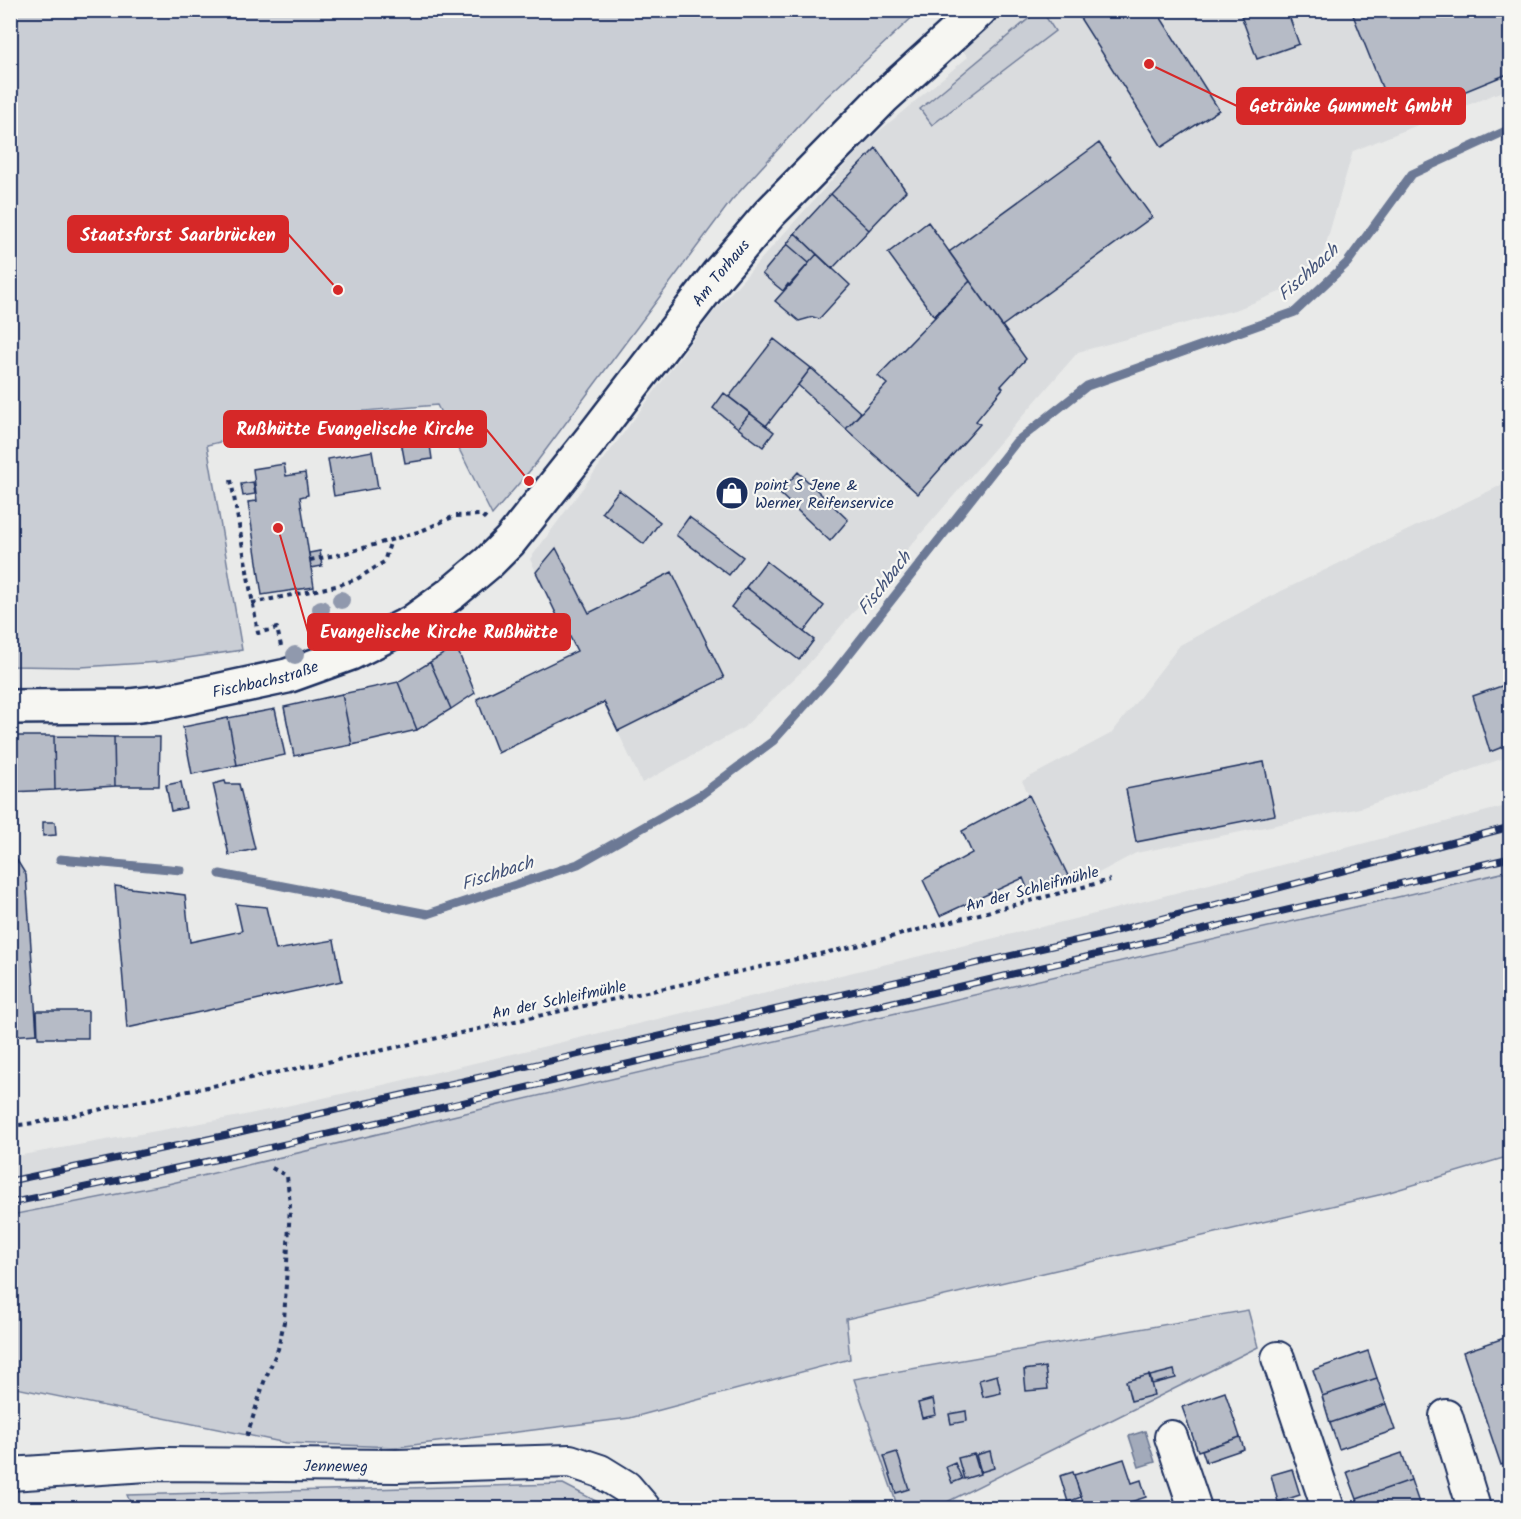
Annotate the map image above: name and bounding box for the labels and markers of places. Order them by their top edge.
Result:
callout: Getränke Gummelt GmbH [1237,88,1465,124]
callout: Staatsforst Saarbrücken [68,216,288,252]
callout: Rußhütte Evangelische Kirche [224,411,486,447]
place label: point S Jene & Werner Reifenservice [754,473,894,516]
shop icon: point S Jene & Werner Reifenservice [714,475,750,511]
callout: Evangelische Kirche Rußhütte [308,614,570,650]

